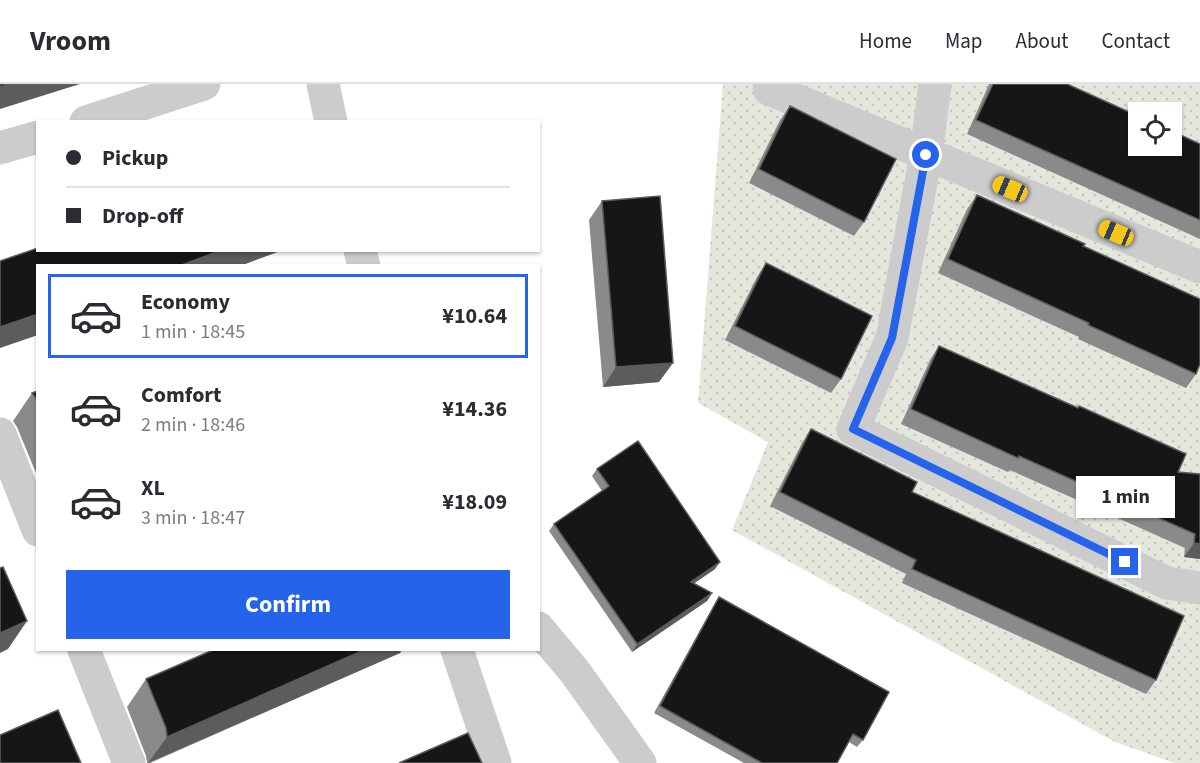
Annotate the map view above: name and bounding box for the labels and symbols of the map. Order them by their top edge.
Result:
route start [912,141,939,168]
car [990,174,1030,204]
car [1096,218,1136,248]
callout: 1 min [1076,475,1174,517]
route end [1111,548,1138,575]

